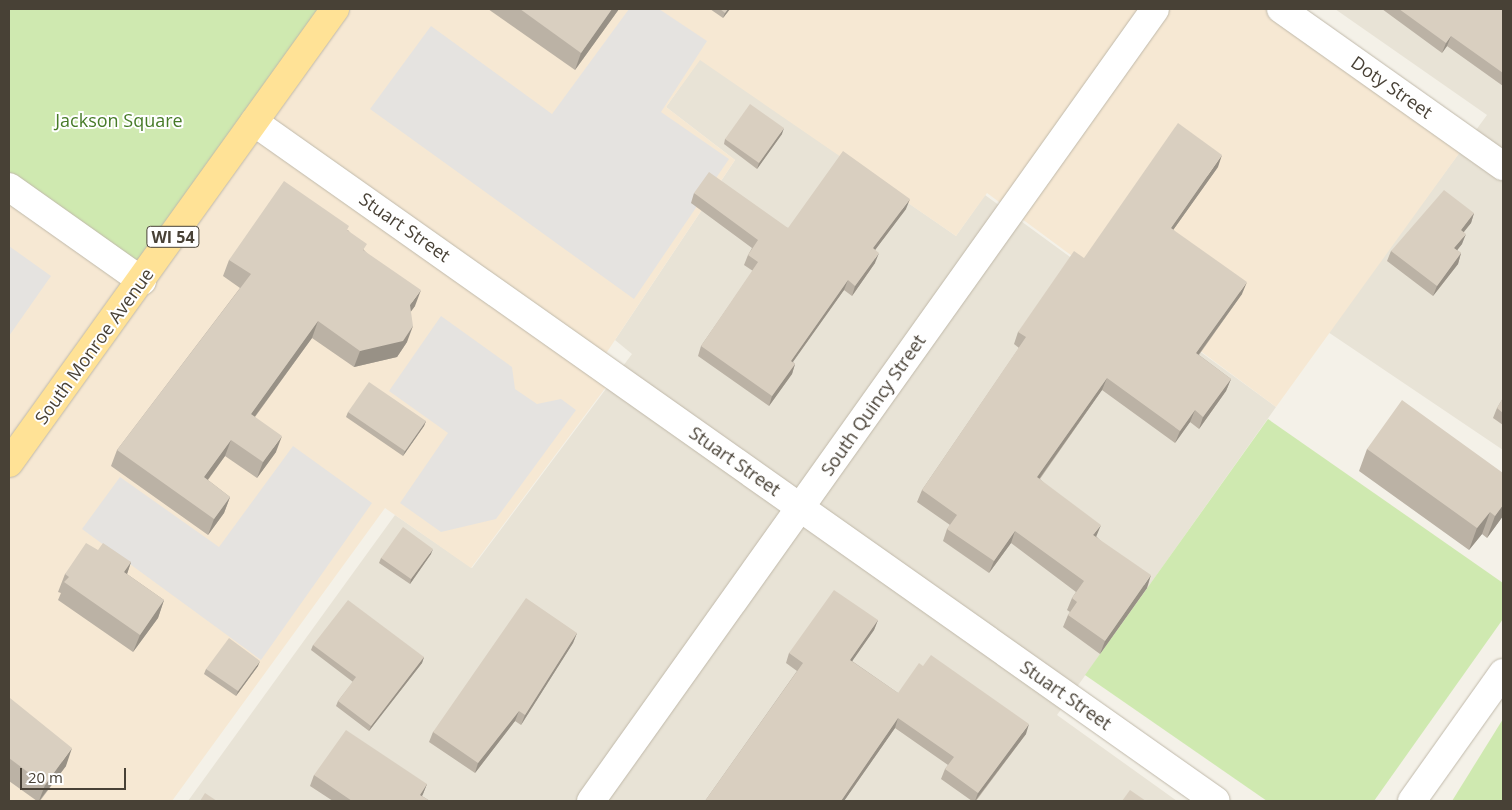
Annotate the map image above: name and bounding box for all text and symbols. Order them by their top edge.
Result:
street label: Doty Street [1347,51,1437,123]
park label: Jackson Square [55,109,183,131]
street label: Stuart Street [355,188,455,266]
road number: WI 54 [146,223,200,250]
street label: South Monroe Avenue [30,264,158,428]
street label: South Quincy Street [816,330,930,480]
street label: Stuart Street [685,422,785,500]
street label: Stuart Street [1016,656,1116,734]
scale bar [22,758,129,790]
text: 20 m [28,767,63,787]

